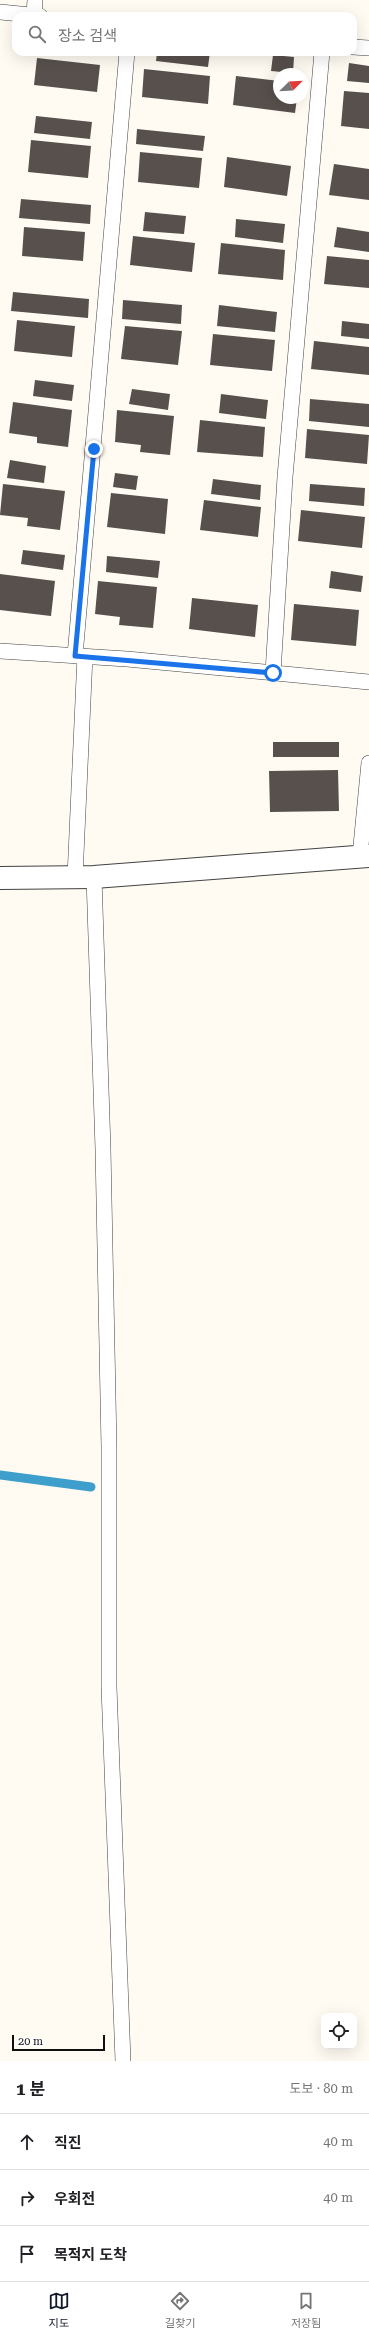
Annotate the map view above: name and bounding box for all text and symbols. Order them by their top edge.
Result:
search box [12,12,357,56]
icon: search [26,23,48,45]
text: 장소 검색 [58,27,117,45]
north arrow [273,68,309,104]
route end [85,440,103,458]
route start [264,664,282,682]
map controls [321,2013,357,2049]
button: locate [321,2013,357,2049]
scale bar [12,2033,105,2052]
text: 20 m [18,2035,43,2048]
text: 1 분 [16,2079,45,2099]
text: 도보 · 80 m [290,2081,353,2096]
icon: ahead [16,2131,38,2153]
text: 직진 [54,2134,82,2152]
text: 40 m [323,2134,353,2149]
icon: right [16,2187,38,2209]
text: 우회전 [54,2190,95,2208]
text: 40 m [323,2190,353,2205]
icon: arrive [16,2243,38,2265]
text: 목적지 도착 [54,2246,127,2264]
tab: 지도 [48,2290,70,2330]
tab: 길찾기 [165,2290,195,2330]
tab: 저장됨 [291,2290,321,2330]

